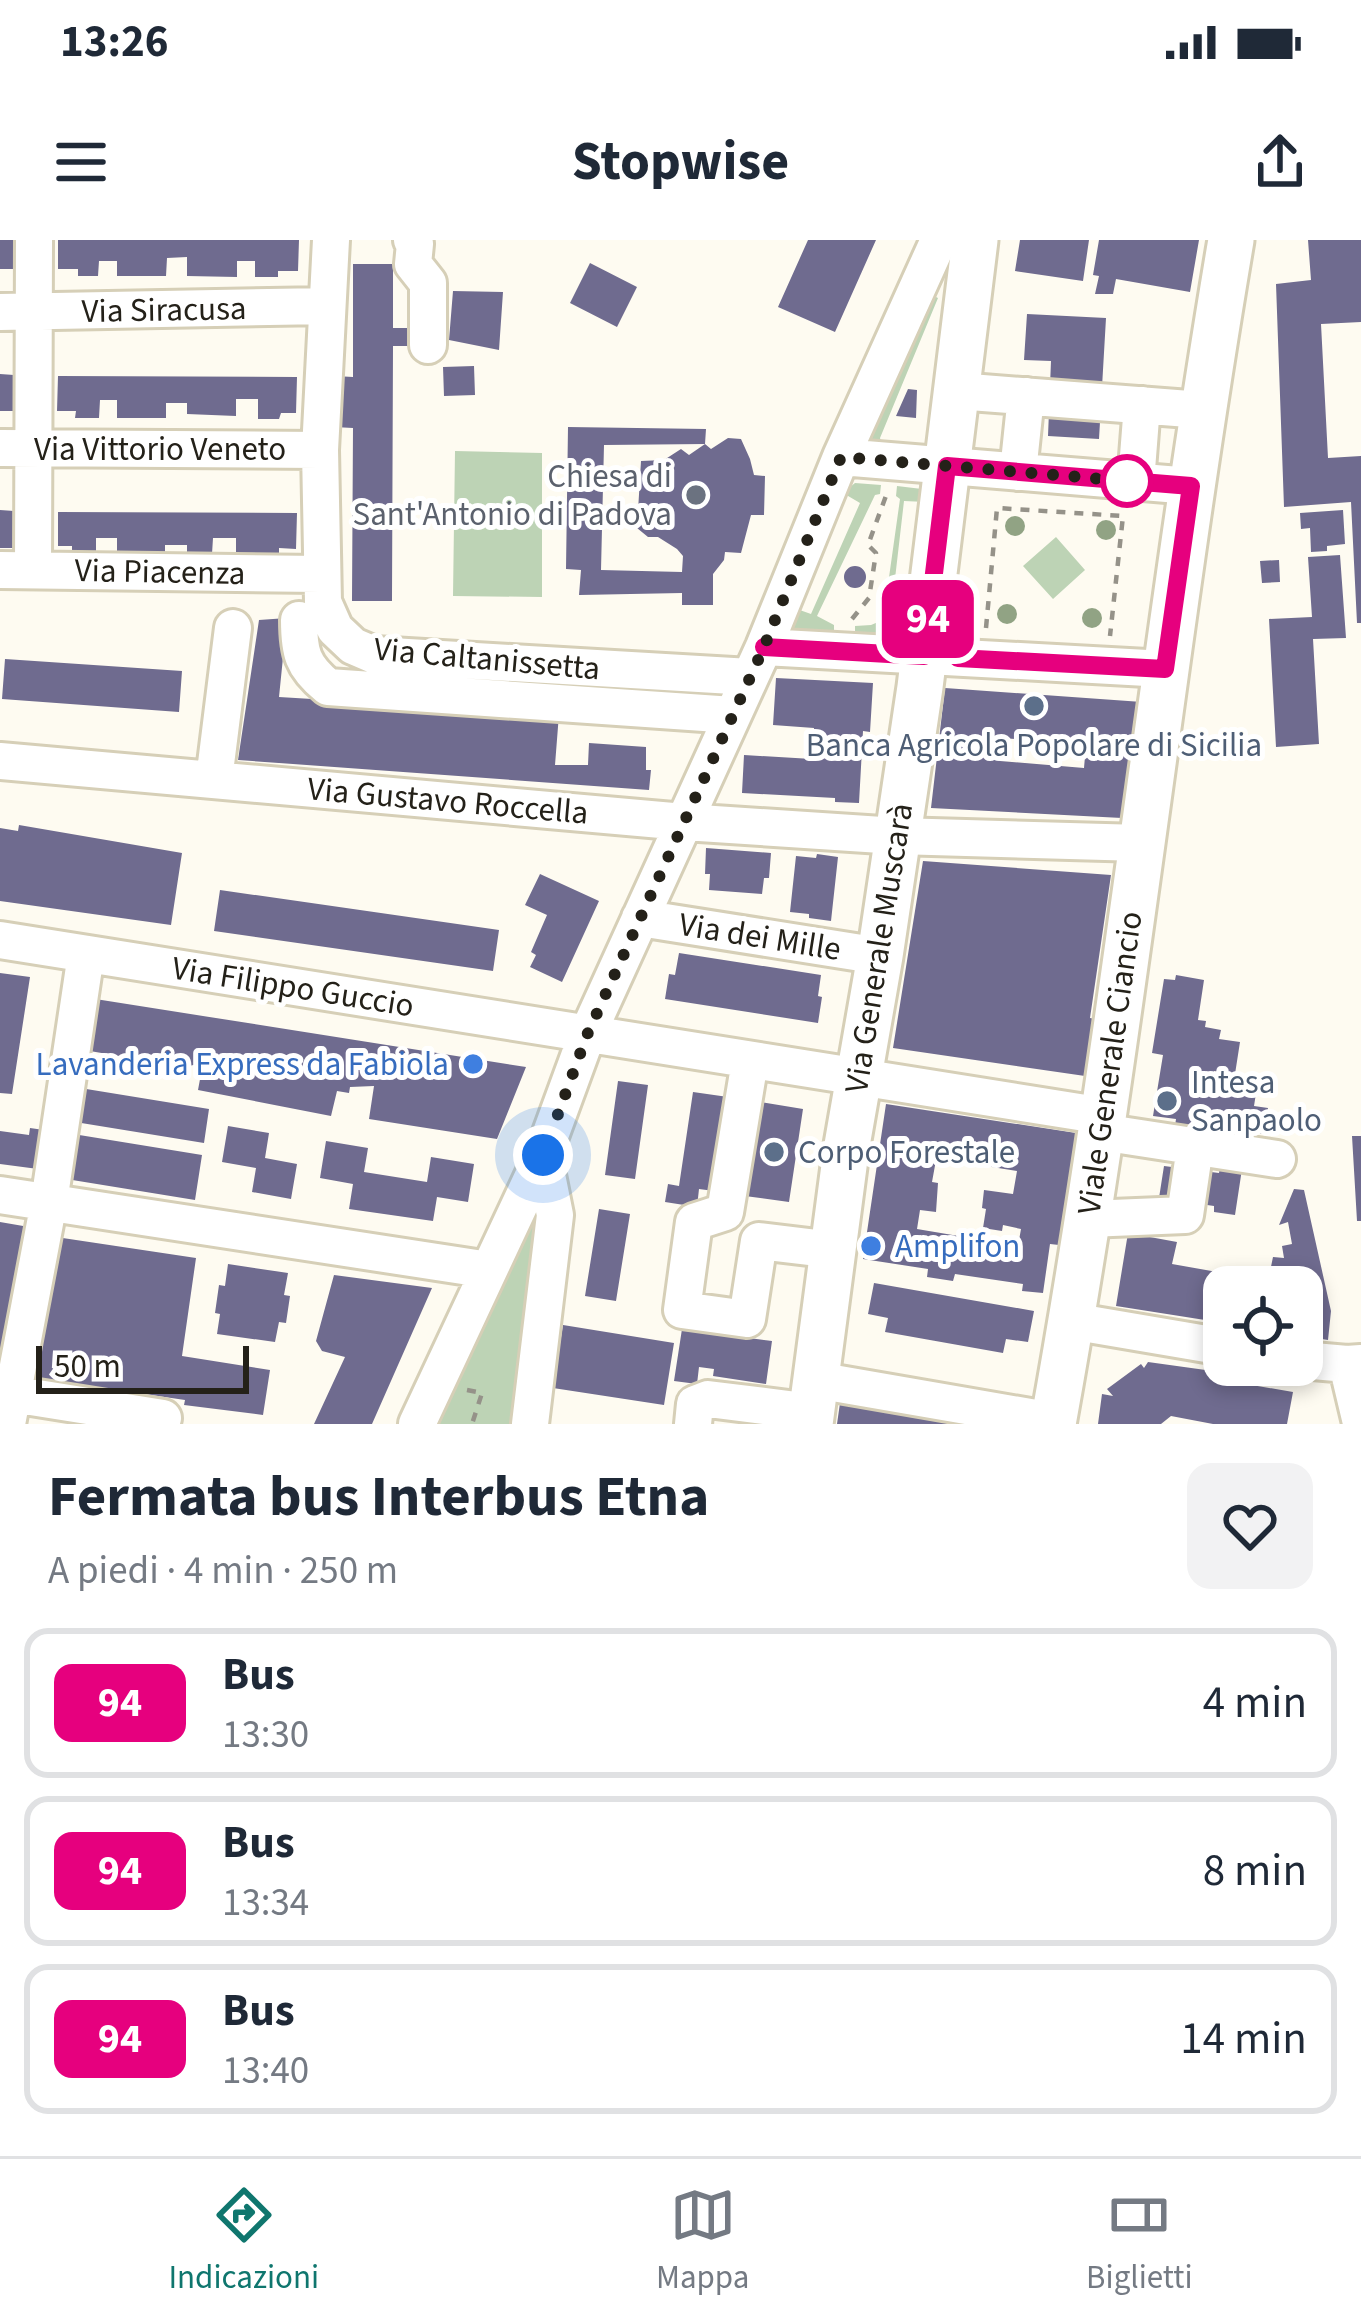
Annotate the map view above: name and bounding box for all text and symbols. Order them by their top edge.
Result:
text: 13:26 [60,10,169,74]
text: Stopwise [572,124,789,201]
icon: menu [48,129,114,195]
icon: share [1247,129,1313,195]
street label: Via Siracusa [81,285,247,335]
street label: Via Vittorio Veneto [34,426,286,473]
place label: Chiesa di Sant'Antonio di Padova [353,453,672,538]
unlabelled marker [1102,456,1152,506]
marker: Chiesa di Sant'Antonio di Padova [683,482,709,508]
street label: Via Piacenza [74,547,246,597]
line badge: 94 [874,580,982,658]
text: 94 [906,589,950,649]
street label: Via Caltanissetta [372,626,602,692]
marker: Banca Agricola Popolare di Sicilia [1021,693,1047,719]
place label: Banca Agricola Popolare di Sicilia [806,722,1262,769]
street label: Via Gustavo Roccella [306,765,590,837]
street label: Via Generale Muscarà [833,800,925,1096]
street label: Via dei Mille [676,901,844,973]
street label: Viale Generale Ciancio [1065,908,1155,1218]
street label: Via Filippo Guccio [169,945,417,1029]
place label: Lavanderia Express da Fabiola [36,1041,449,1088]
marker: Lavanderia Express da Fabiola [460,1051,486,1077]
place label: Intesa Sanpaolo [1191,1059,1322,1144]
marker: Intesa Sanpaolo [1154,1088,1180,1114]
your location [513,1125,573,1185]
place label: Corpo Forestale [798,1129,1015,1176]
marker: Corpo Forestale [761,1139,787,1165]
place label: Amplifon [895,1223,1020,1270]
marker: Amplifon [858,1233,884,1259]
map controls [1203,1266,1323,1386]
button: locate [1203,1266,1323,1386]
scale bar [36,1340,249,1393]
text: 50 m [54,1343,121,1390]
text: Fermata bus Interbus Etna [48,1457,709,1538]
button: heart [1187,1463,1313,1589]
text: A piedi · 4 min · 250 m [48,1543,398,1599]
text: Bus [222,1643,295,1707]
text: 4 min [1203,1671,1307,1735]
text: 94 [98,1673,142,1733]
text: 13:30 [222,1707,309,1763]
text: Bus [222,1811,295,1875]
text: 8 min [1203,1839,1307,1903]
text: 94 [98,1841,142,1901]
text: 13:34 [222,1875,309,1931]
text: Bus [222,1979,295,2043]
text: 14 min [1180,2007,1307,2071]
text: 94 [98,2009,142,2069]
text: 13:40 [222,2043,309,2099]
tab: Indicazioni [168,2182,319,2301]
tab: Mappa [656,2182,749,2301]
tab: Biglietti [1086,2182,1193,2301]

